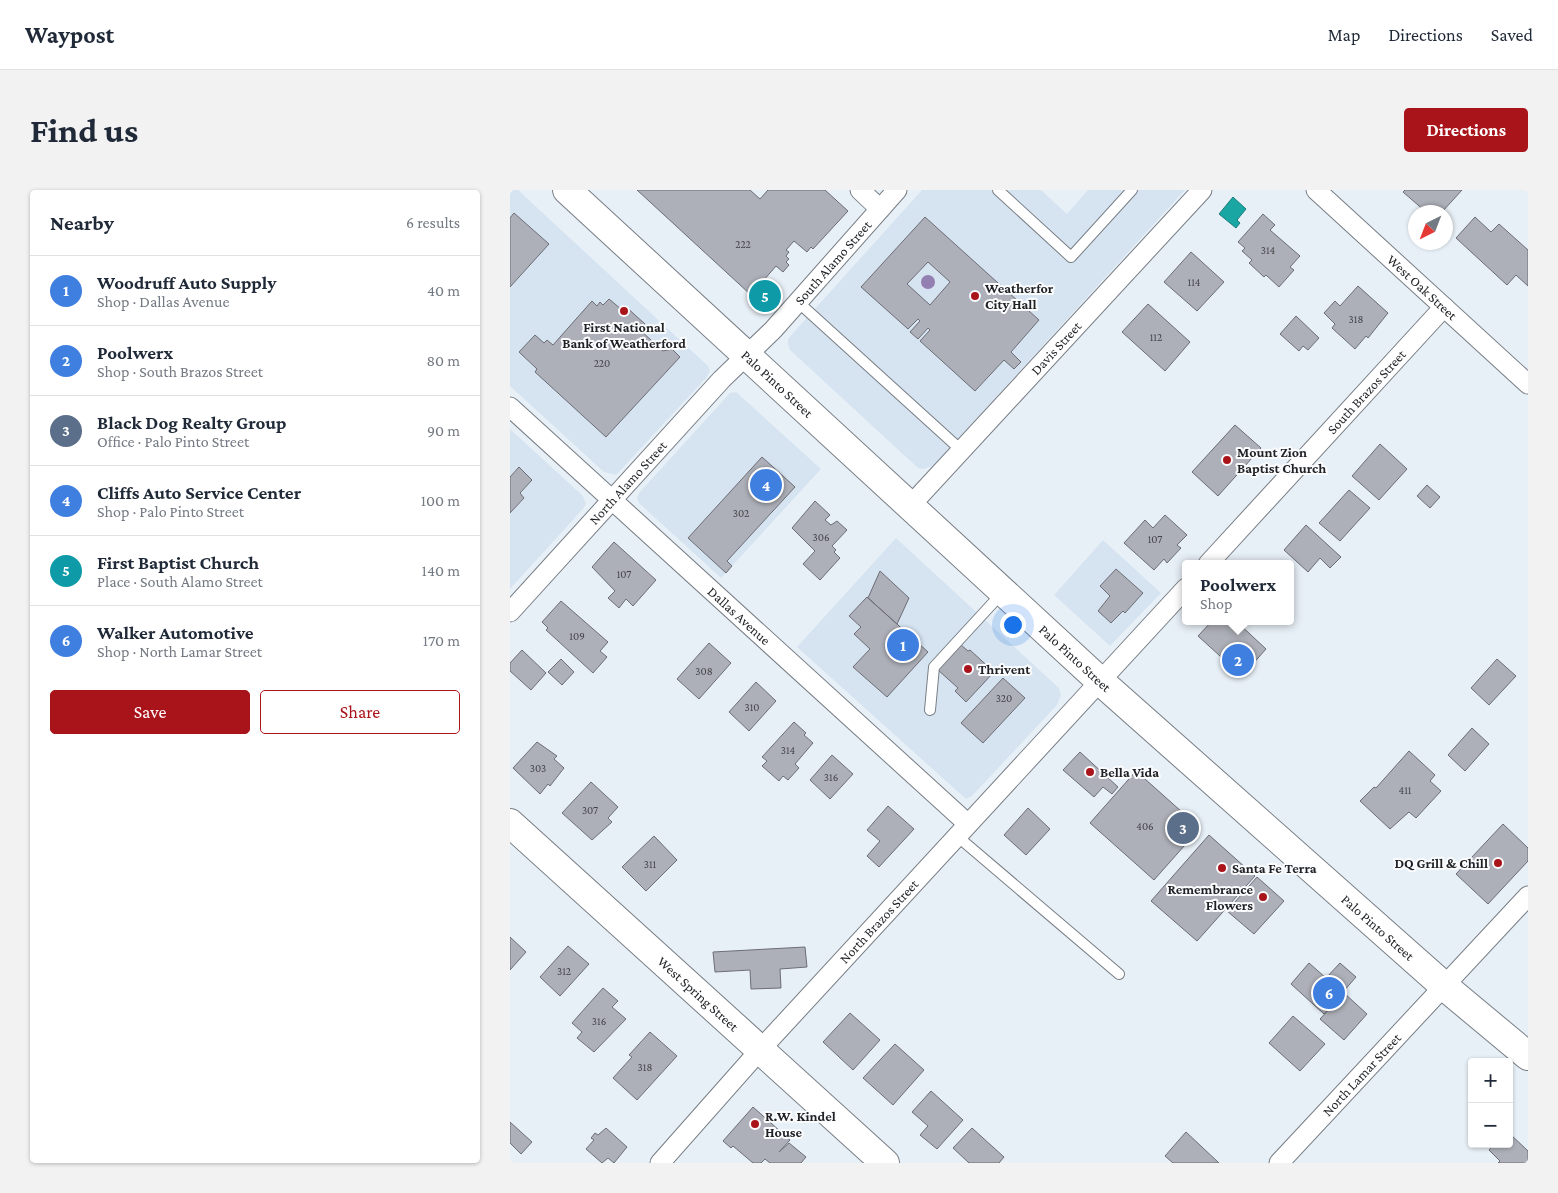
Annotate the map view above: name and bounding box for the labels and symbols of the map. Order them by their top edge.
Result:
north arrow [1408,205,1453,250]
street label: South Alamo Street [791,217,875,308]
house number: 222 [735,238,751,250]
house number: 314 [1261,244,1276,256]
street label: West Oak Street [1384,251,1461,323]
house number: 114 [1188,276,1201,288]
pin: 5 [749,277,781,315]
place label: Weatherfor City Hall [984,280,1054,312]
marker: Weatherfor City Hall [969,290,981,302]
marker: First National Bank of Weatherford [618,305,630,317]
house number: 318 [1349,313,1363,325]
street label: Davis Street [1027,318,1085,378]
place label: First National Bank of Weatherford [562,319,686,351]
house number: 112 [1150,331,1162,343]
street label: South Brazos Street [1324,346,1409,437]
street label: Palo Pinto Street [738,347,817,421]
house number: 220 [594,357,610,369]
street label: North Alamo Street [586,437,670,528]
place label: Mount Zion Baptist Church [1237,444,1326,476]
marker: Mount Zion Baptist Church [1221,454,1233,466]
pin: 4 [750,466,782,504]
house number: 302 [733,507,749,519]
house number: 306 [812,531,830,543]
house number: 107 [1148,533,1162,545]
house number: 107 [617,568,631,580]
street label: Dallas Avenue [705,583,774,648]
your location [1000,612,1026,638]
street label: Palo Pinto Street [1036,621,1115,695]
pin: 1 [887,626,919,664]
house number: 109 [569,630,585,642]
pin: 2 [1222,641,1254,679]
place label: Thrivent [978,661,1031,677]
marker: Thrivent [962,663,974,675]
house number: 308 [695,665,713,677]
house number: 320 [996,692,1012,704]
house number: 310 [744,701,760,713]
house number: 314 [781,744,796,756]
house number: 303 [530,762,546,774]
place label: Bella Vida [1100,764,1159,780]
marker: Bella Vida [1084,766,1096,778]
house number: 316 [824,771,838,783]
house number: 411 [1399,784,1412,796]
house number: 307 [582,804,598,816]
pin: 3 [1167,809,1199,847]
house number: 406 [1136,820,1154,832]
place label: DQ Grill & Chill [1394,855,1488,871]
marker: DQ Grill & Chill [1492,857,1504,869]
house number: 311 [644,858,657,870]
place label: Santa Fe Terra [1232,860,1317,876]
marker: Santa Fe Terra [1216,862,1228,874]
street label: North Brazos Street [836,876,922,967]
place label: Remembrance Flowers [1167,881,1253,913]
marker: Remembrance Flowers [1257,891,1269,903]
street label: Palo Pinto Street [1338,891,1418,964]
street label: West Spring Street [654,953,742,1035]
house number: 312 [557,965,571,977]
pin: 6 [1313,974,1345,1012]
house number: 316 [592,1015,606,1027]
street label: North Lamar Street [1319,1029,1404,1119]
house number: 318 [638,1061,652,1073]
place label: R.W. Kindel House [765,1108,836,1140]
marker: R.W. Kindel House [749,1118,761,1130]

